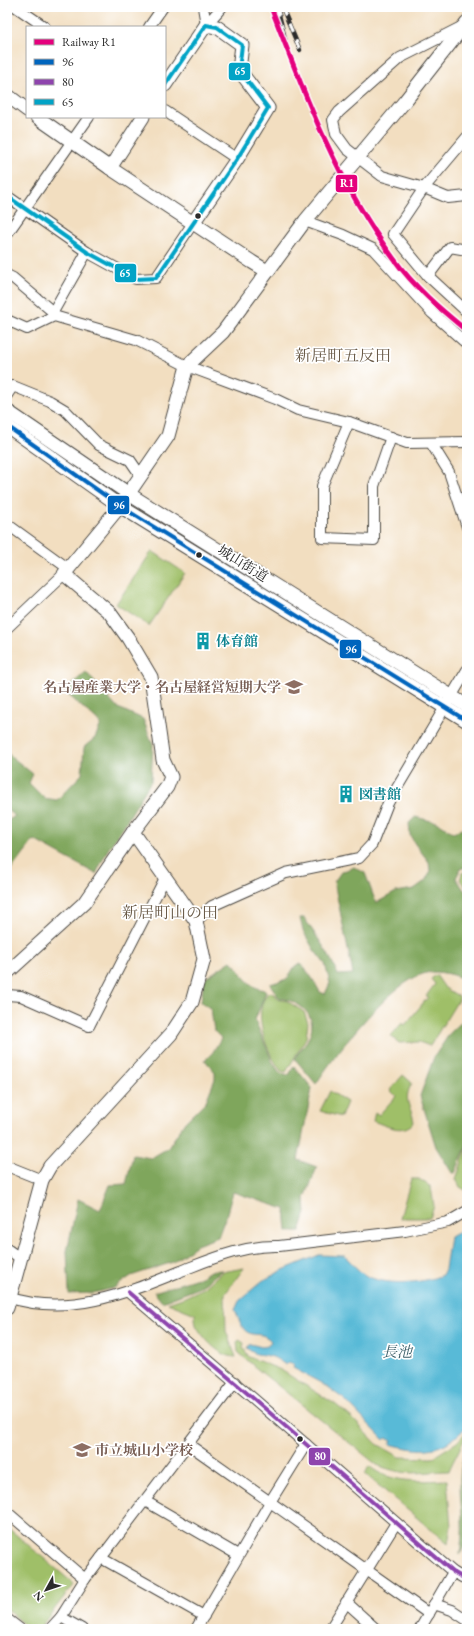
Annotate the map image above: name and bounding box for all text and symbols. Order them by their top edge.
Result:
legend [26,26,166,118]
text: Railway R1 [62,34,116,50]
text: 96 [62,54,74,70]
line badge: 65 [228,62,251,81]
text: 65 [234,64,246,78]
text: 80 [62,74,74,90]
text: 65 [62,94,74,110]
line badge: R1 [335,174,358,193]
text: R1 [340,176,354,190]
unlabelled marker [193,211,203,221]
line badge: 65 [114,263,137,283]
text: 65 [119,266,131,280]
district label: 新居町五反田 [295,345,391,366]
line badge: 96 [107,495,130,515]
text: 96 [113,498,125,512]
street label: 城山街道 [214,541,272,585]
unlabelled marker [194,550,204,560]
building icon: 体育館 [193,631,213,651]
place label: 体育館 [216,632,258,650]
line badge: 96 [339,639,362,659]
text: 96 [345,642,357,656]
school or university icon: 名古屋産業大学・名古屋経営短期大学 [284,677,304,697]
place label: 名古屋産業大学・名古屋経営短期大学 [43,678,281,696]
building icon: 図書館 [336,784,356,804]
place label: 図書館 [359,785,401,803]
district label: 新居町山の田 [122,902,218,923]
water label: 長池 [382,1342,414,1361]
unlabelled marker [295,1434,305,1444]
school or university icon: 市立城山小学校 [72,1440,92,1460]
place label: 市立城山小学校 [95,1441,193,1459]
line badge: 80 [308,1447,331,1466]
text: 80 [314,1449,326,1463]
north arrow [26,1570,66,1610]
text: N [30,1588,47,1604]

